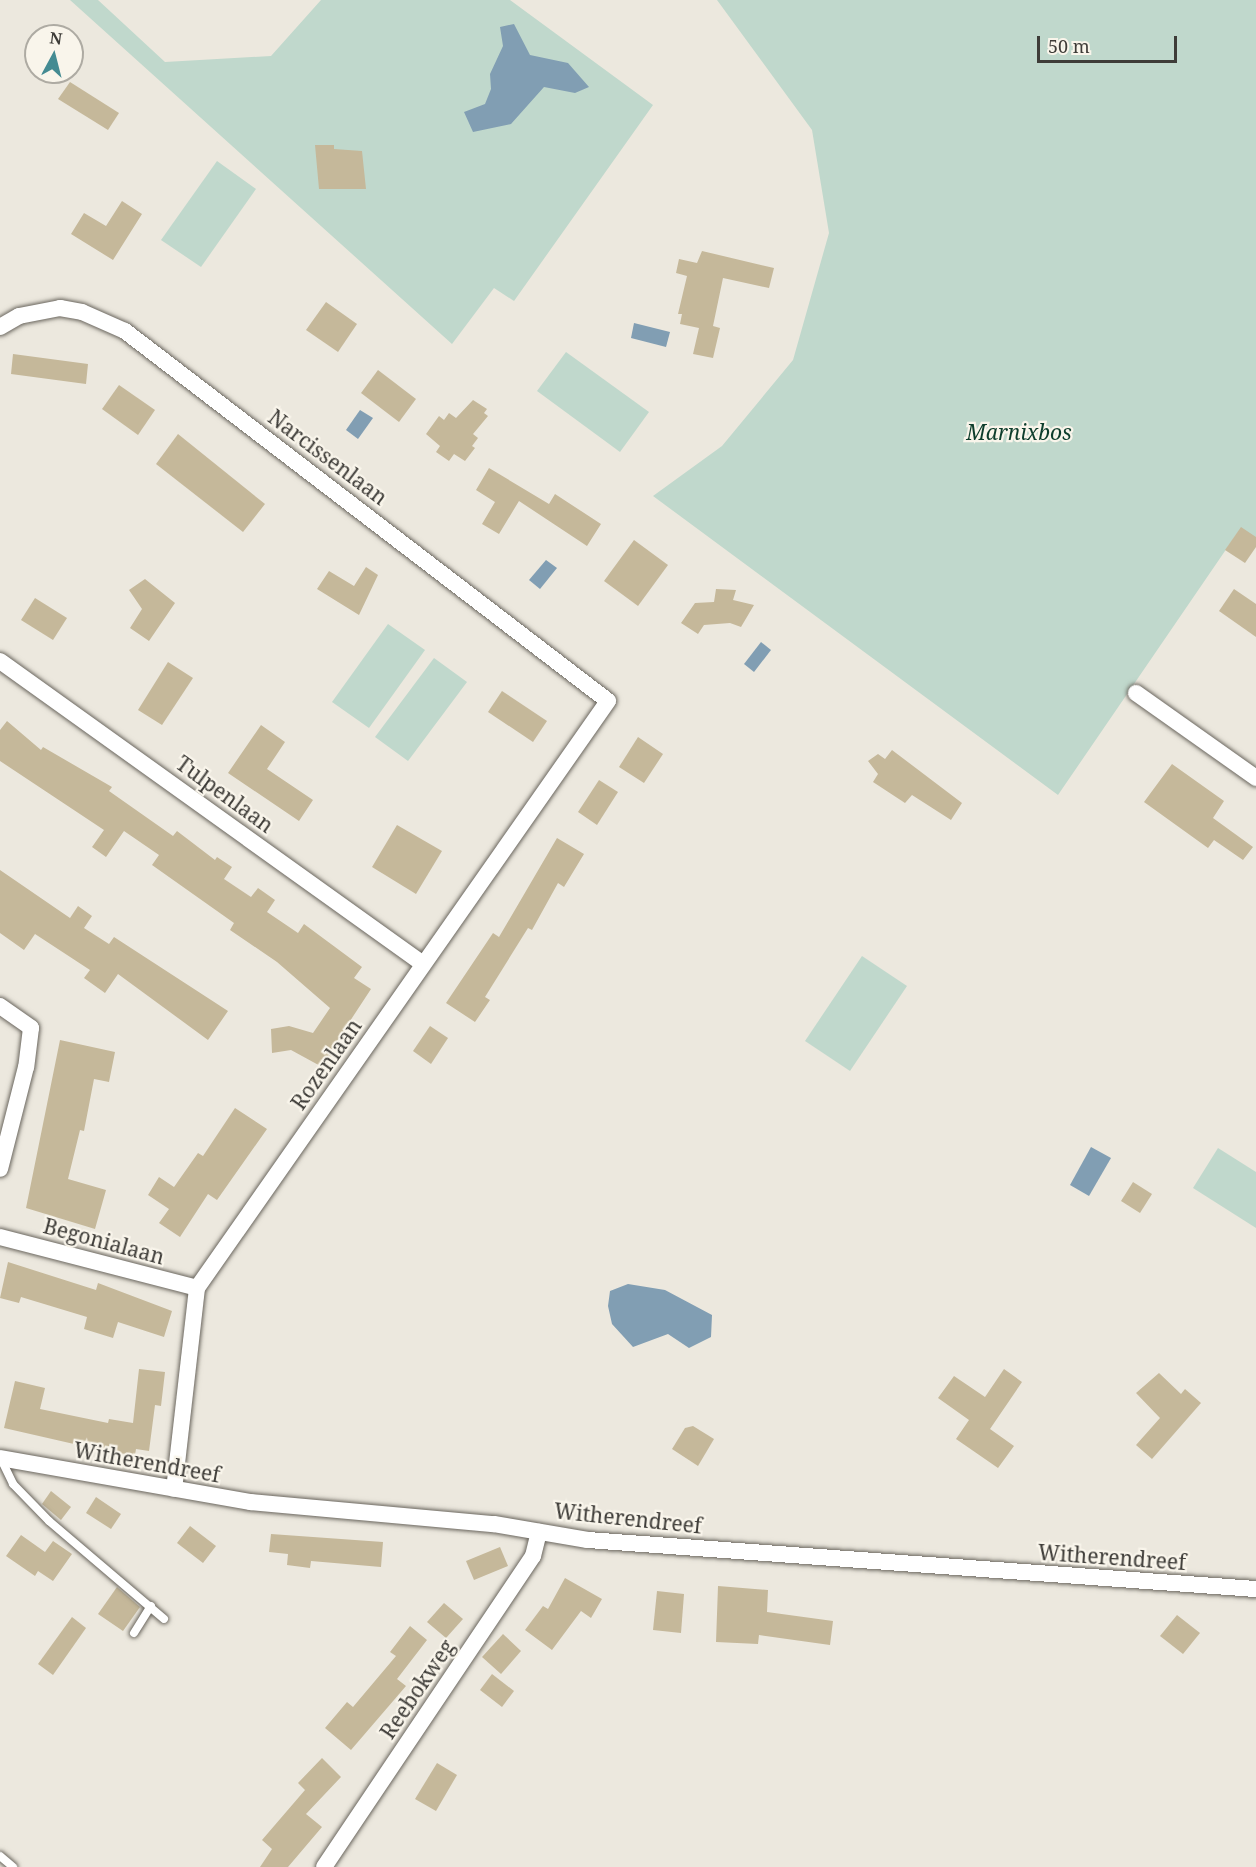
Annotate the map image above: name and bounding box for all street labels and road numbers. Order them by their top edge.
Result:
street label: Narcissenlaan [264,404,392,510]
street label: Tulpenlaan [171,750,279,838]
street label: Rozenlaan [286,1014,366,1114]
street label: Begonialaan [41,1213,167,1269]
street label: Witherendreef [72,1437,222,1487]
street label: Witherendreef [553,1498,703,1538]
street label: Witherendreef [1037,1539,1187,1575]
street label: Reebokweg [375,1635,459,1743]

